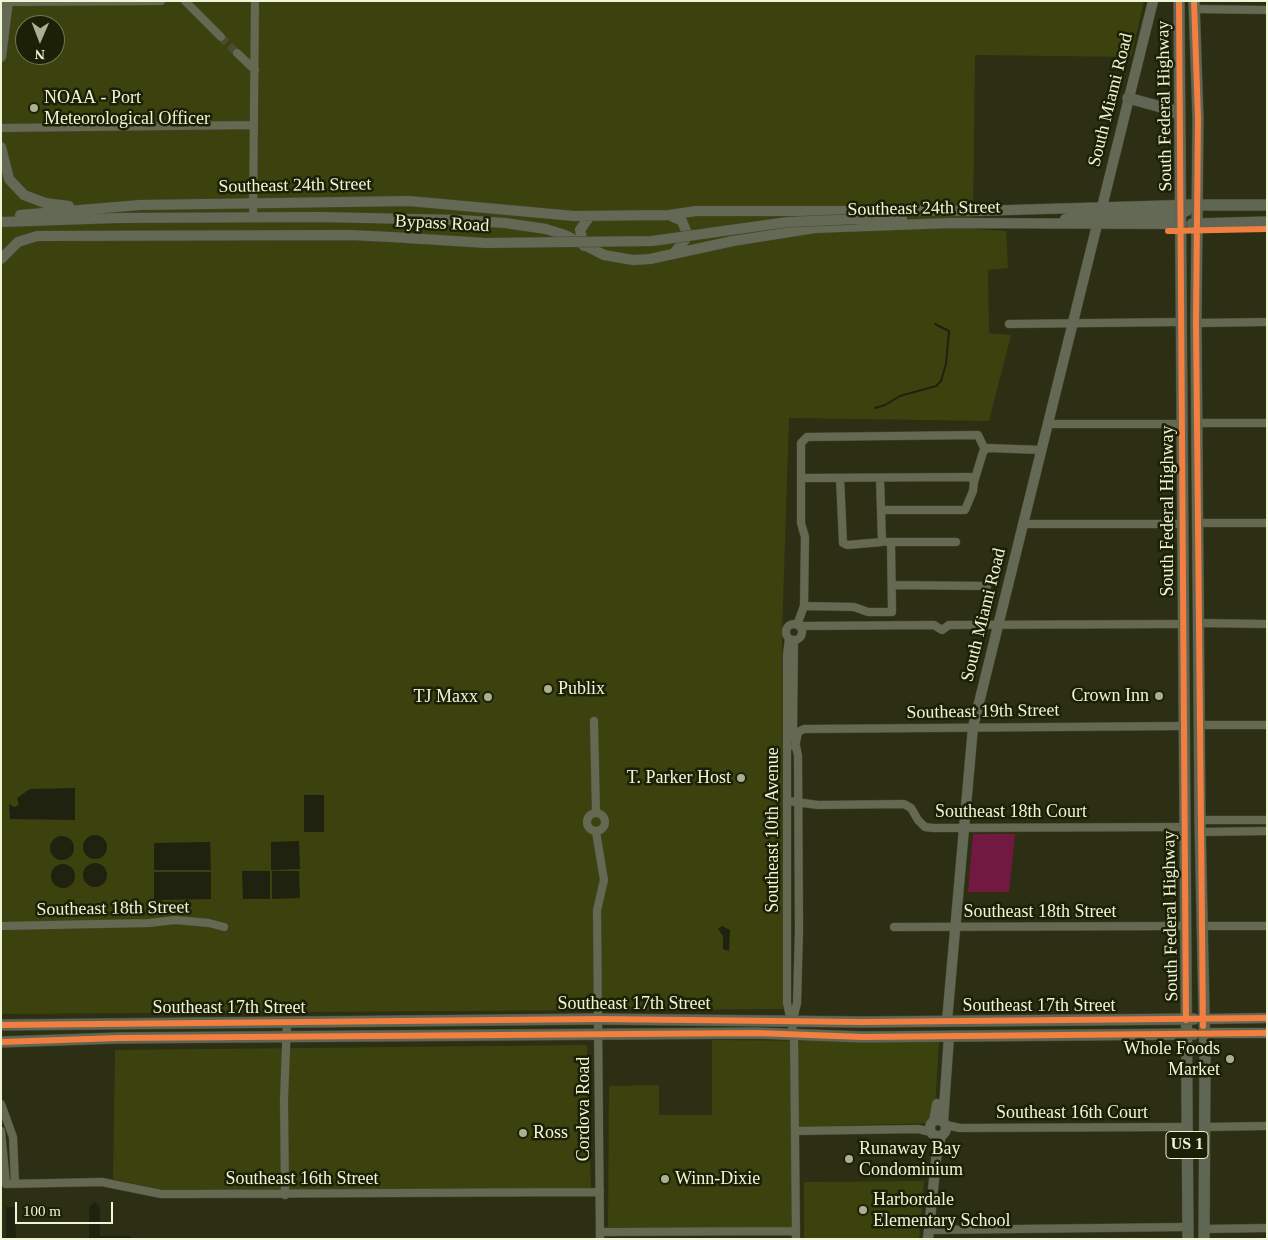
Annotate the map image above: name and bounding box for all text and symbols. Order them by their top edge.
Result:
north arrow [15,15,65,65]
street label: South Federal Highway [1153,20,1177,192]
street label: South Miami Road [1084,31,1138,169]
text: N [35,47,45,62]
place label: NOAA - Port Meteorological Officer [44,87,210,130]
marker: NOAA - Port Meteorological Officer [28,102,40,114]
street label: Southeast 24th Street [218,174,372,198]
street label: Southeast 24th Street [847,197,1001,221]
street label: Bypass Road [394,211,490,237]
street label: South Federal Highway [1157,426,1179,596]
street label: South Miami Road [957,546,1011,684]
place label: Publix [558,678,605,700]
marker: Publix [542,683,554,695]
place label: Crown Inn [1072,685,1149,707]
place label: TJ Maxx [414,686,478,708]
marker: Crown Inn [1153,690,1165,702]
marker: TJ Maxx [482,691,494,703]
street label: Southeast 19th Street [906,700,1060,724]
street label: Southeast 10th Avenue [762,747,784,913]
place label: T. Parker Host [627,767,731,789]
marker: T. Parker Host [735,772,747,784]
street label: Southeast 18th Court [935,801,1087,823]
street label: South Federal Highway [1159,830,1183,1002]
street label: Southeast 18th Street [36,897,190,921]
street label: Southeast 18th Street [964,901,1116,923]
street label: Southeast 17th Street [558,993,710,1015]
street label: Southeast 17th Street [963,995,1115,1017]
street label: Southeast 17th Street [153,997,305,1019]
place label: Whole Foods Market [1124,1038,1220,1080]
marker: Whole Foods Market [1224,1053,1236,1065]
street label: Cordova Road [573,1057,595,1161]
street label: Southeast 16th Court [996,1102,1148,1124]
place label: Ross [533,1122,568,1144]
marker: Ross [517,1127,529,1139]
road number: US 1 [1166,1132,1208,1158]
place label: Runaway Bay Condominium [859,1138,963,1180]
marker: Runaway Bay Condominium [843,1153,855,1165]
street label: Southeast 16th Street [226,1168,378,1190]
place label: Winn-Dixie [675,1168,760,1190]
marker: Winn-Dixie [659,1173,671,1185]
place label: Harbordale Elementary School [873,1189,1010,1232]
scale bar [18,1192,115,1224]
text: 100 m [23,1203,61,1219]
marker: Harbordale Elementary School [857,1204,869,1216]

